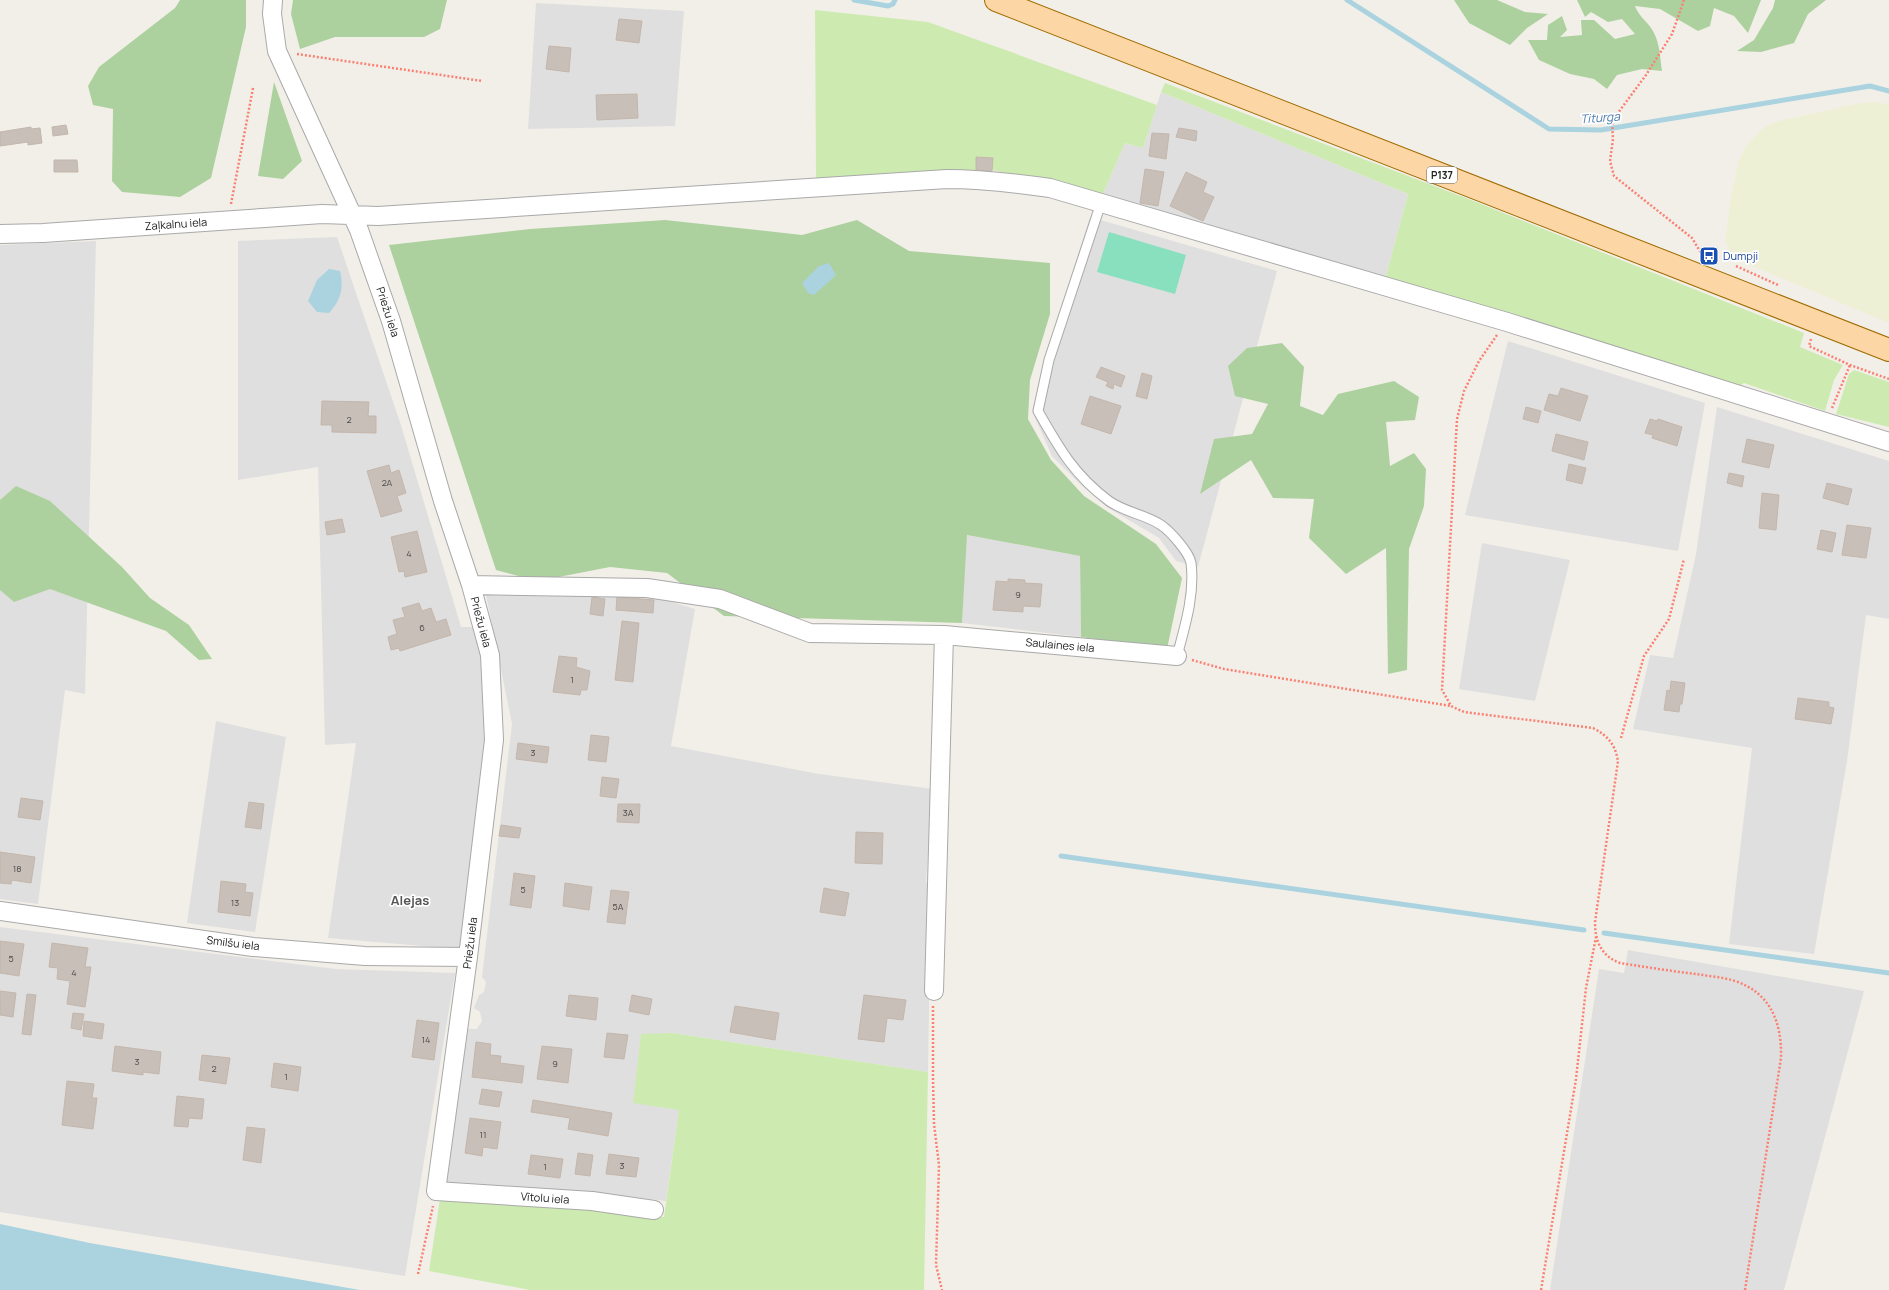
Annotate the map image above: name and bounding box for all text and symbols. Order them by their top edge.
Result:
water label: Titurga [1580,108,1622,127]
road number: P137 [1427,167,1457,183]
street label: Zaļkalnu iela [144,214,208,233]
bus stop icon: Dumpji [1698,245,1720,267]
place label: Dumpji [1723,248,1758,263]
street label: Priežu iela [373,285,404,339]
house number: 2 [346,413,352,426]
house number: 2A [382,476,393,489]
house number: 4 [406,547,412,560]
house number: 9 [1015,588,1021,601]
street label: Priežu iela [468,595,495,649]
house number: 6 [419,621,425,634]
street label: Saulaines iela [1025,634,1095,655]
house number: 1 [570,673,574,686]
house number: 3 [531,746,536,759]
house number: 3A [623,806,634,819]
house number: 18 [13,862,21,875]
house number: 5 [520,883,526,896]
district label: Alejas [391,891,429,909]
house number: 13 [231,896,239,909]
house number: 5A [613,900,624,913]
street label: Priežu iela [459,916,480,970]
street label: Smilšu iela [206,932,260,953]
house number: 5 [8,952,14,965]
house number: 4 [71,966,77,979]
house number: 14 [422,1033,430,1046]
house number: 3 [135,1055,140,1068]
house number: 9 [552,1057,558,1070]
house number: 2 [211,1062,217,1075]
house number: 1 [284,1070,288,1083]
house number: 11 [479,1128,487,1141]
house number: 3 [620,1159,625,1172]
house number: 1 [543,1160,547,1173]
street label: Vītolu iela [520,1188,570,1207]

